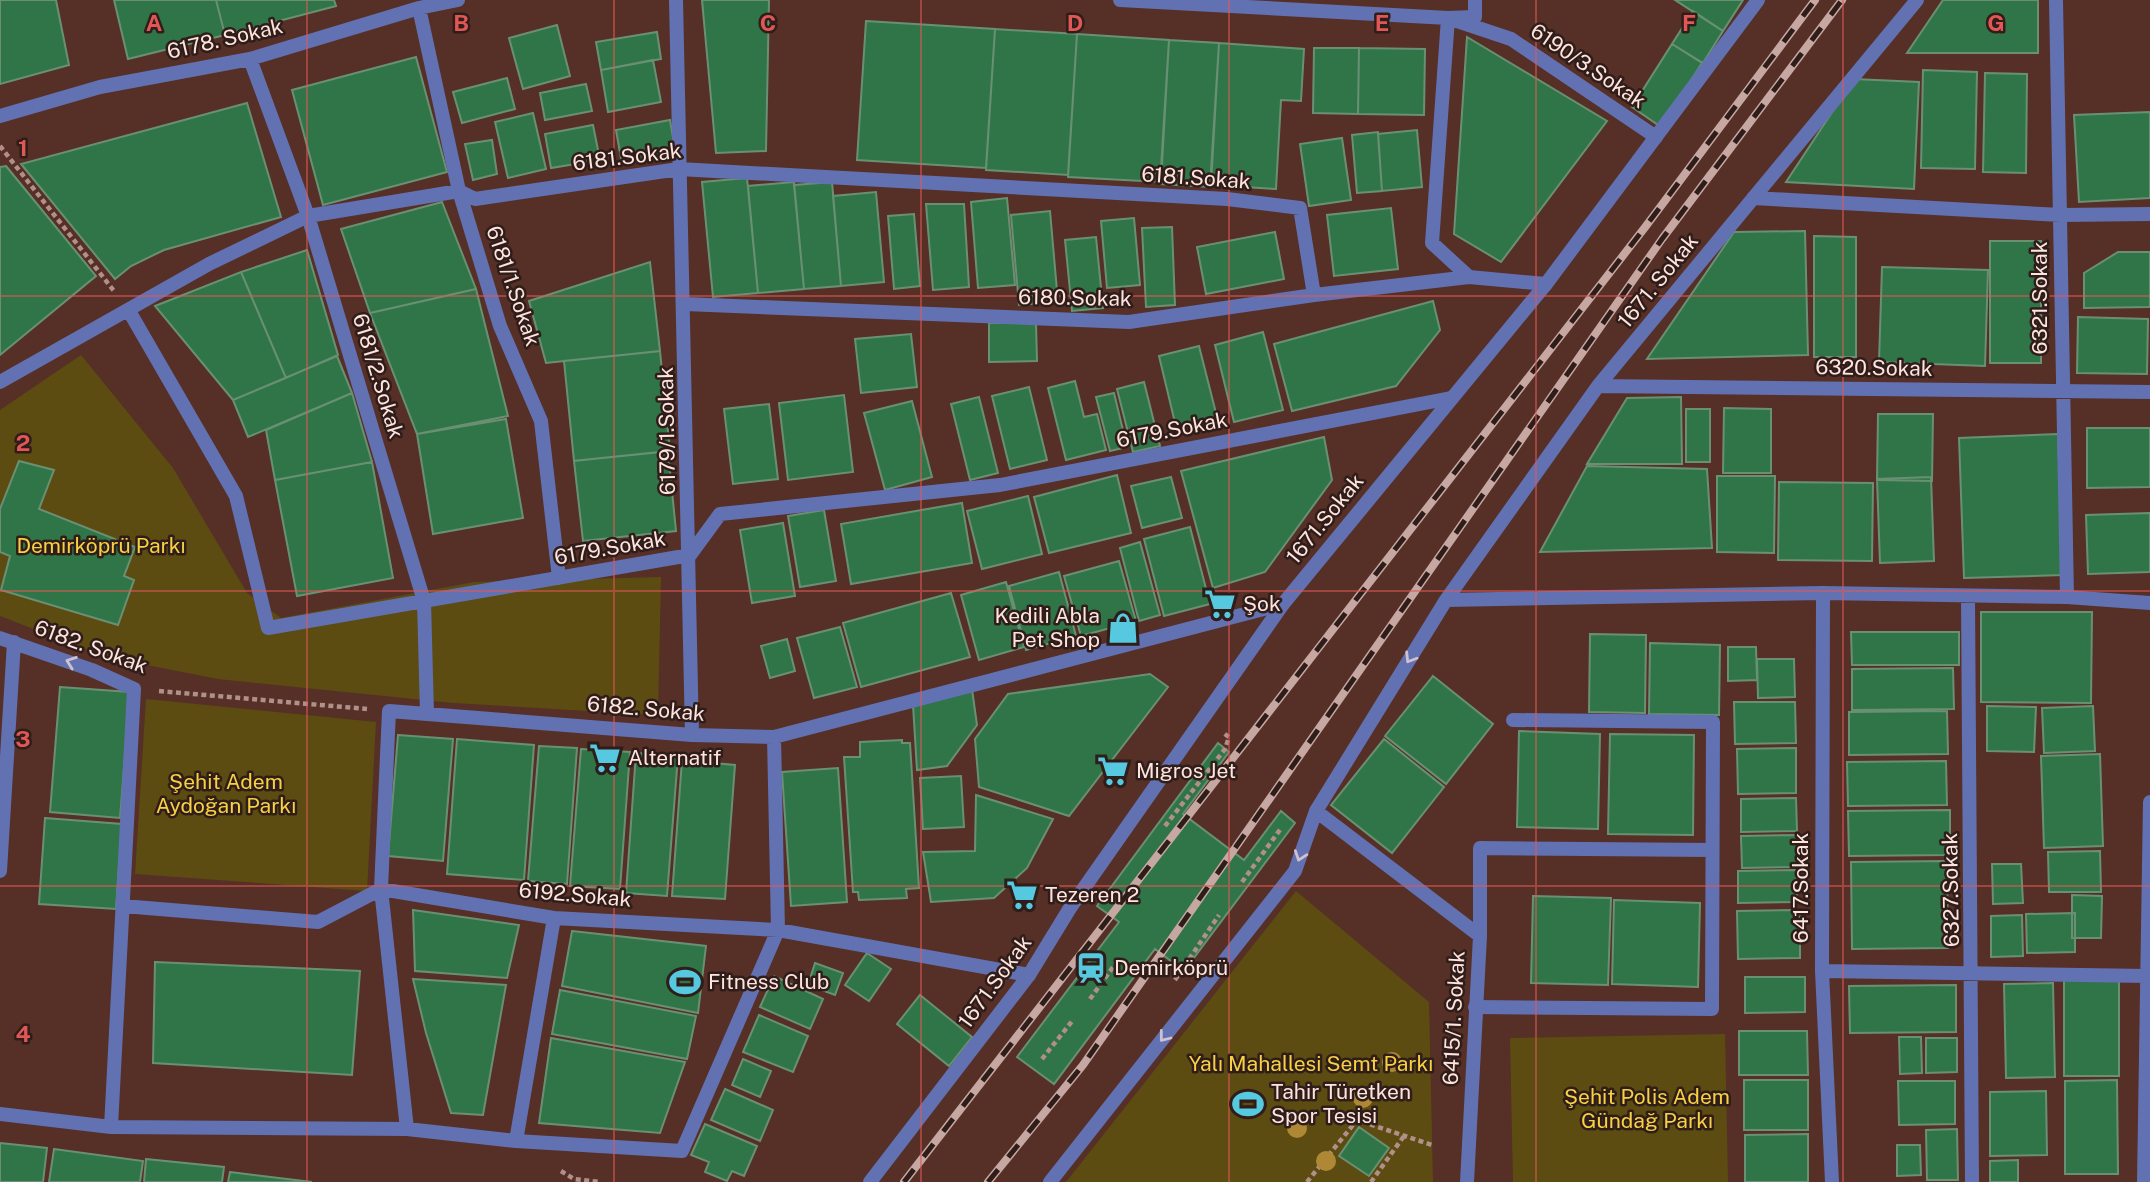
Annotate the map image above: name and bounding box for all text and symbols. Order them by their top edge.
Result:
text: A [146,9,163,36]
text: B [453,9,469,36]
text: C [760,9,776,36]
text: D [1067,9,1083,36]
text: E [1375,9,1389,36]
text: F [1682,9,1696,36]
text: G [1987,9,2005,36]
street label: 6178. Sokak [165,13,285,64]
street label: 6190/3.Sokak [1526,18,1651,113]
text: 1 [18,134,28,161]
street label: 6181.Sokak [571,137,683,176]
street label: 6181.Sokak [1141,161,1252,194]
street label: 6181/1.Sokak [481,223,546,349]
street label: 1671. Sokak [1612,229,1703,333]
street label: 6321.Sokak [2027,241,2052,354]
street label: 6180.Sokak [1018,284,1132,311]
street label: 6181/2.Sokak [348,310,409,442]
street label: 6320.Sokak [1815,354,1933,381]
street label: 6179/1.Sokak [653,366,680,495]
street label: 6179.Sokak [1114,406,1230,453]
text: 2 [16,429,30,456]
street label: 1671.Sokak [1281,469,1369,569]
street label: 6179.Sokak [552,525,668,570]
park label: Demirköprü Parkı [16,533,186,558]
supermarket icon: Şok [1203,587,1237,621]
place label: Şok [1243,591,1281,616]
place label: Kedili Abla Pet Shop [995,603,1100,652]
shop icon: Kedili Abla Pet Shop [1106,611,1140,645]
street label: 6182. Sokak [31,615,151,679]
one-way arrow [1406,650,1419,663]
one-way arrow [66,657,78,671]
street label: 6182. Sokak [586,691,706,726]
text: 3 [15,725,31,752]
supermarket icon: Alternatif [588,741,622,775]
place label: Alternatif [628,745,721,770]
supermarket icon: Migros Jet [1096,754,1130,788]
place label: Migros Jet [1136,758,1236,783]
park label: Şehit Adem Aydoğan Parkı [156,769,296,818]
street label: 6327.Sokak [1937,832,1964,947]
street label: 6417.Sokak [1788,833,1813,943]
one-way arrow [1294,849,1308,861]
street label: 6192.Sokak [518,877,633,912]
supermarket icon: Tezeren 2 [1005,878,1039,912]
place label: Tezeren 2 [1045,882,1139,907]
street label: 1671.Sokak [953,930,1037,1033]
street label: 6415/1. Sokak [1437,950,1470,1086]
station icon: Demirköprü [1074,951,1108,985]
place label: Demirköprü [1114,955,1228,980]
sports icon: Fitness Club [668,965,702,999]
place label: Fitness Club [708,969,829,994]
text: 4 [15,1020,31,1047]
one-way arrow [1160,1029,1172,1042]
park label: Yalı Mahallesi Semt Parkı [1189,1051,1433,1076]
place label: Tahir Türetken Spor Tesisi [1271,1079,1411,1128]
park label: Şehit Polis Adem Gündağ Parkı [1564,1084,1730,1133]
sports icon: Tahir Türetken Spor Tesisi [1231,1087,1265,1121]

